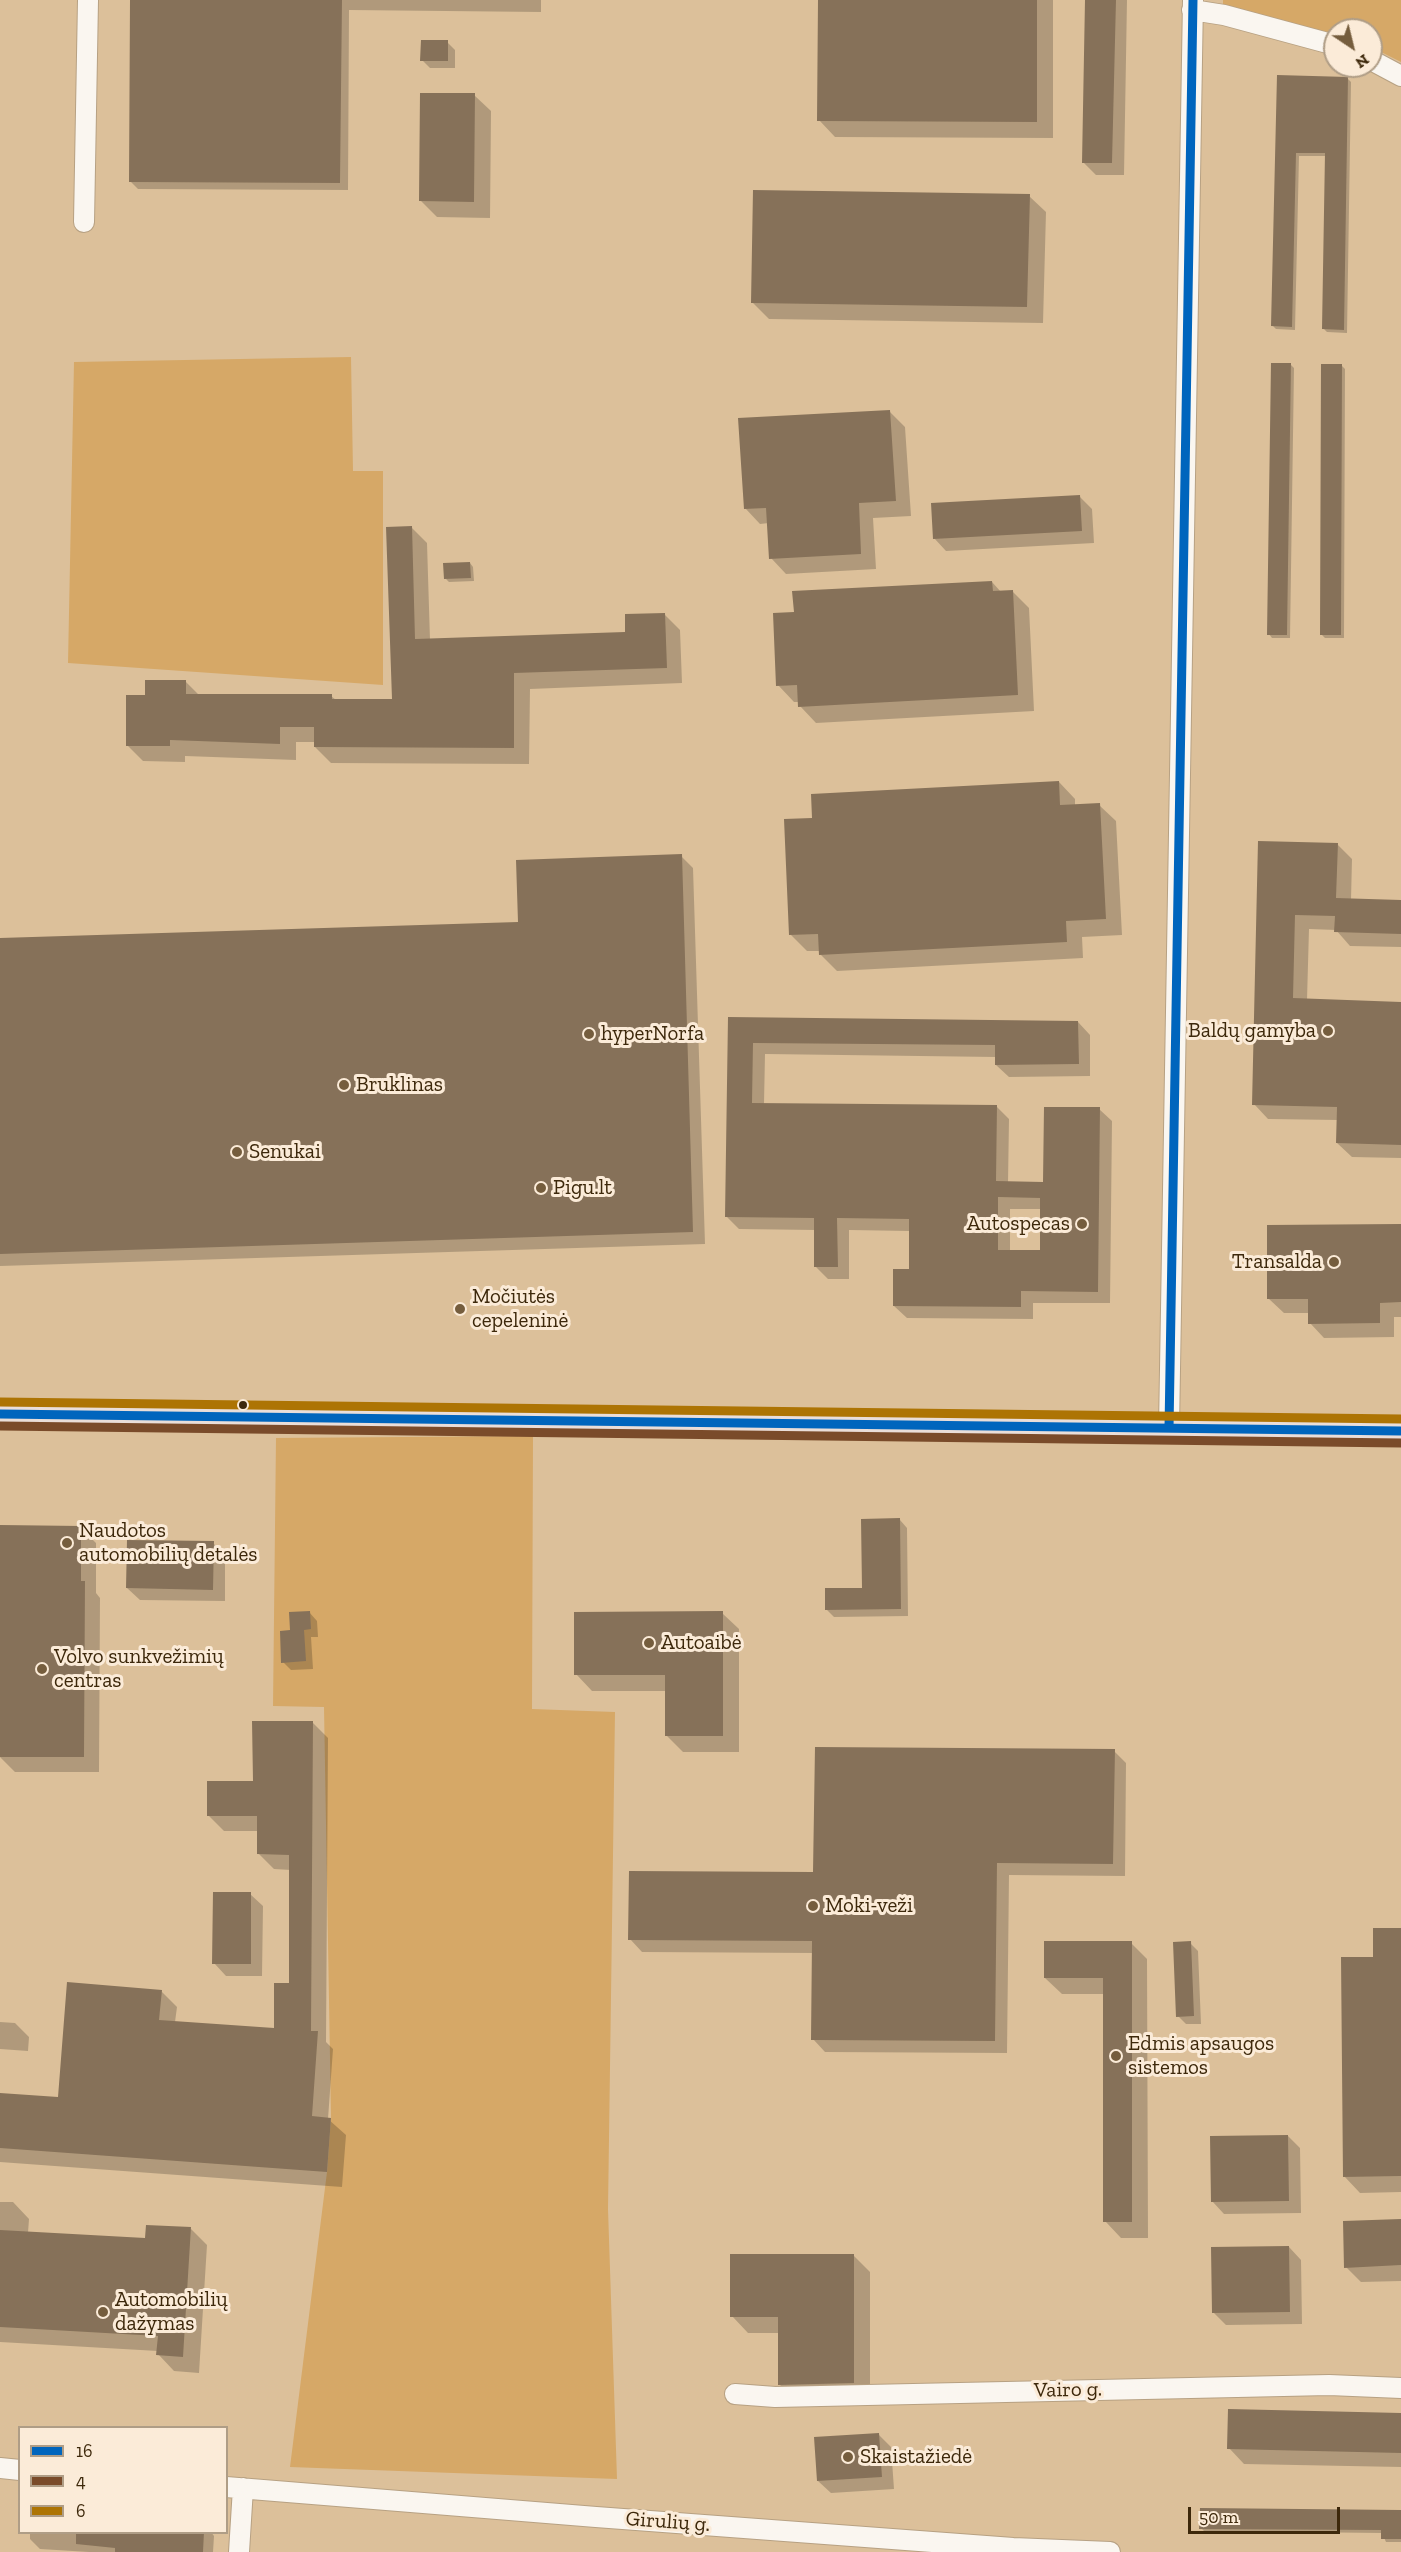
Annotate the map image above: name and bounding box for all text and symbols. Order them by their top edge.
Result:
north arrow [1323,18,1383,78]
text: N [1352,50,1373,73]
place label: Baldų gamyba [1188,1018,1316,1044]
place label: hyperNorfa [601,1021,704,1047]
marker: Baldų gamyba [1321,1024,1335,1038]
marker: hyperNorfa [582,1027,596,1041]
place label: Bruklinas [356,1072,443,1098]
marker: Bruklinas [337,1078,351,1092]
place label: Senukai [249,1139,321,1165]
marker: Senukai [230,1145,244,1159]
place label: Pigu.lt [553,1175,612,1201]
marker: Pigu.lt [534,1181,548,1195]
place label: Autospecas [967,1211,1070,1237]
marker: Autospecas [1075,1217,1089,1231]
place label: Transalda [1232,1249,1322,1275]
marker: Transalda [1327,1255,1341,1269]
place label: Močiutės cepeleninė [472,1284,568,1334]
marker: Močiutės cepeleninė [453,1302,467,1316]
unlabelled marker [237,1399,249,1411]
place label: Naudotos automobilių detalės [79,1518,257,1568]
marker: Naudotos automobilių detalės [60,1536,74,1550]
place label: Autoaibė [661,1630,742,1656]
marker: Autoaibė [642,1636,656,1650]
place label: Volvo sunkvežimių centras [54,1644,224,1694]
marker: Volvo sunkvežimių centras [35,1662,49,1676]
place label: Moki-veži [825,1893,913,1919]
marker: Moki-veži [806,1899,820,1913]
place label: Edmis apsaugos sistemos [1128,2031,1274,2081]
marker: Edmis apsaugos sistemos [1109,2049,1123,2063]
place label: Automobilių dažymas [115,2287,228,2337]
marker: Automobilių dažymas [96,2305,110,2319]
street label: Vairo g. [1034,2377,1102,2403]
legend [18,2426,228,2534]
text: 16 [76,2440,93,2462]
place label: Skaistažiedė [860,2444,972,2470]
marker: Skaistažiedė [841,2450,855,2464]
text: 4 [76,2470,86,2492]
scale bar [1191,2495,1342,2533]
text: 6 [76,2500,86,2522]
street label: Girulių g. [625,2506,711,2538]
text: 50 m [1199,2506,1238,2528]

